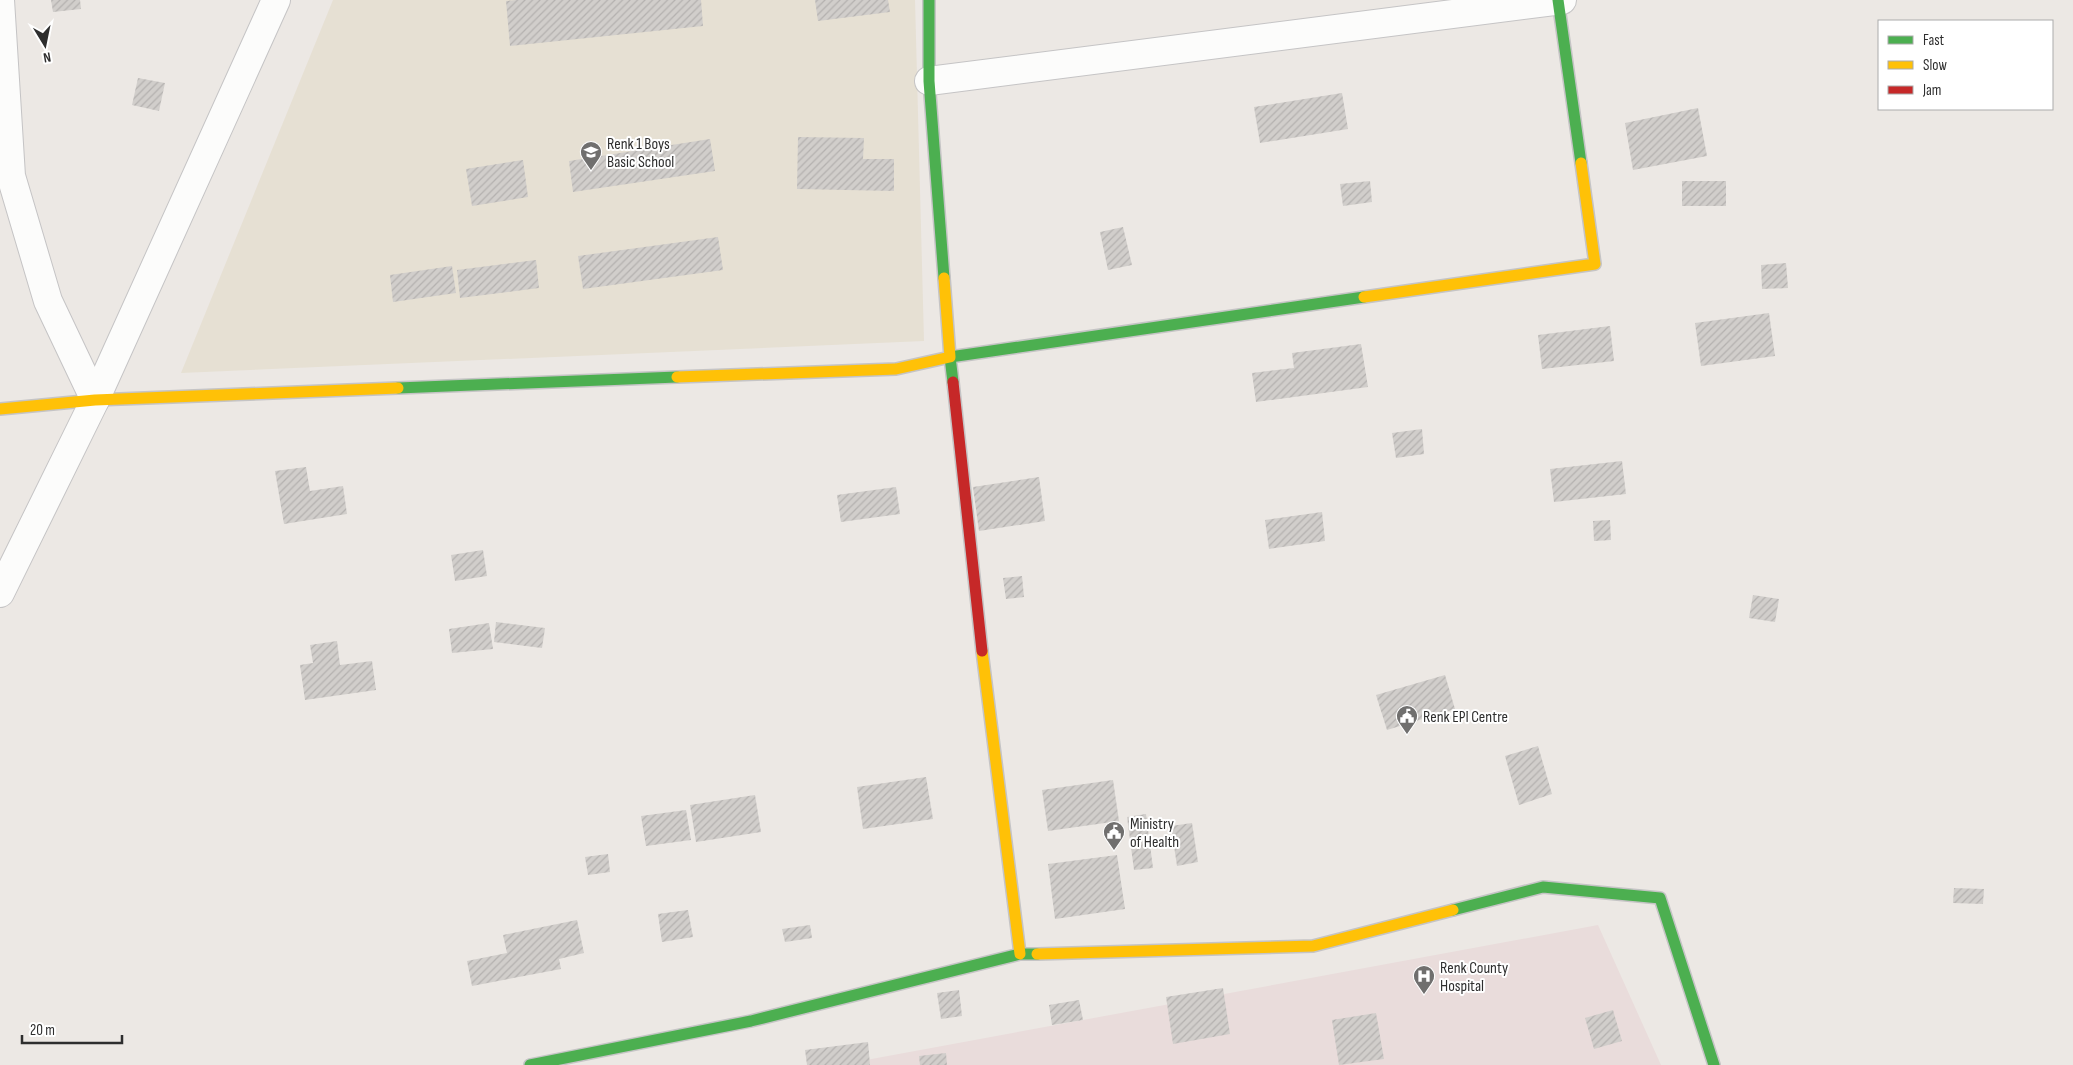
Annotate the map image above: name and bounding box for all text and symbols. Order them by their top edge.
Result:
north arrow [20,20,70,70]
legend [1878,20,2053,110]
text: Fast [1923,31,1945,50]
text: N [42,48,52,66]
text: Slow [1923,56,1947,75]
text: Jam [1922,81,1941,100]
place label: Renk 1 Boys Basic School [607,135,674,172]
school or university icon: Renk 1 Boys Basic School [579,140,603,171]
public building icon: Renk EPI Centre [1395,704,1419,735]
place label: Renk EPI Centre [1423,708,1508,727]
place label: Ministry of Health [1130,815,1179,852]
public building icon: Ministry of Health [1102,820,1126,851]
place label: Renk County Hospital [1440,959,1508,996]
hospital icon: Renk County Hospital [1412,964,1436,995]
scale bar [22,1012,122,1044]
text: 20 m [30,1021,55,1040]

